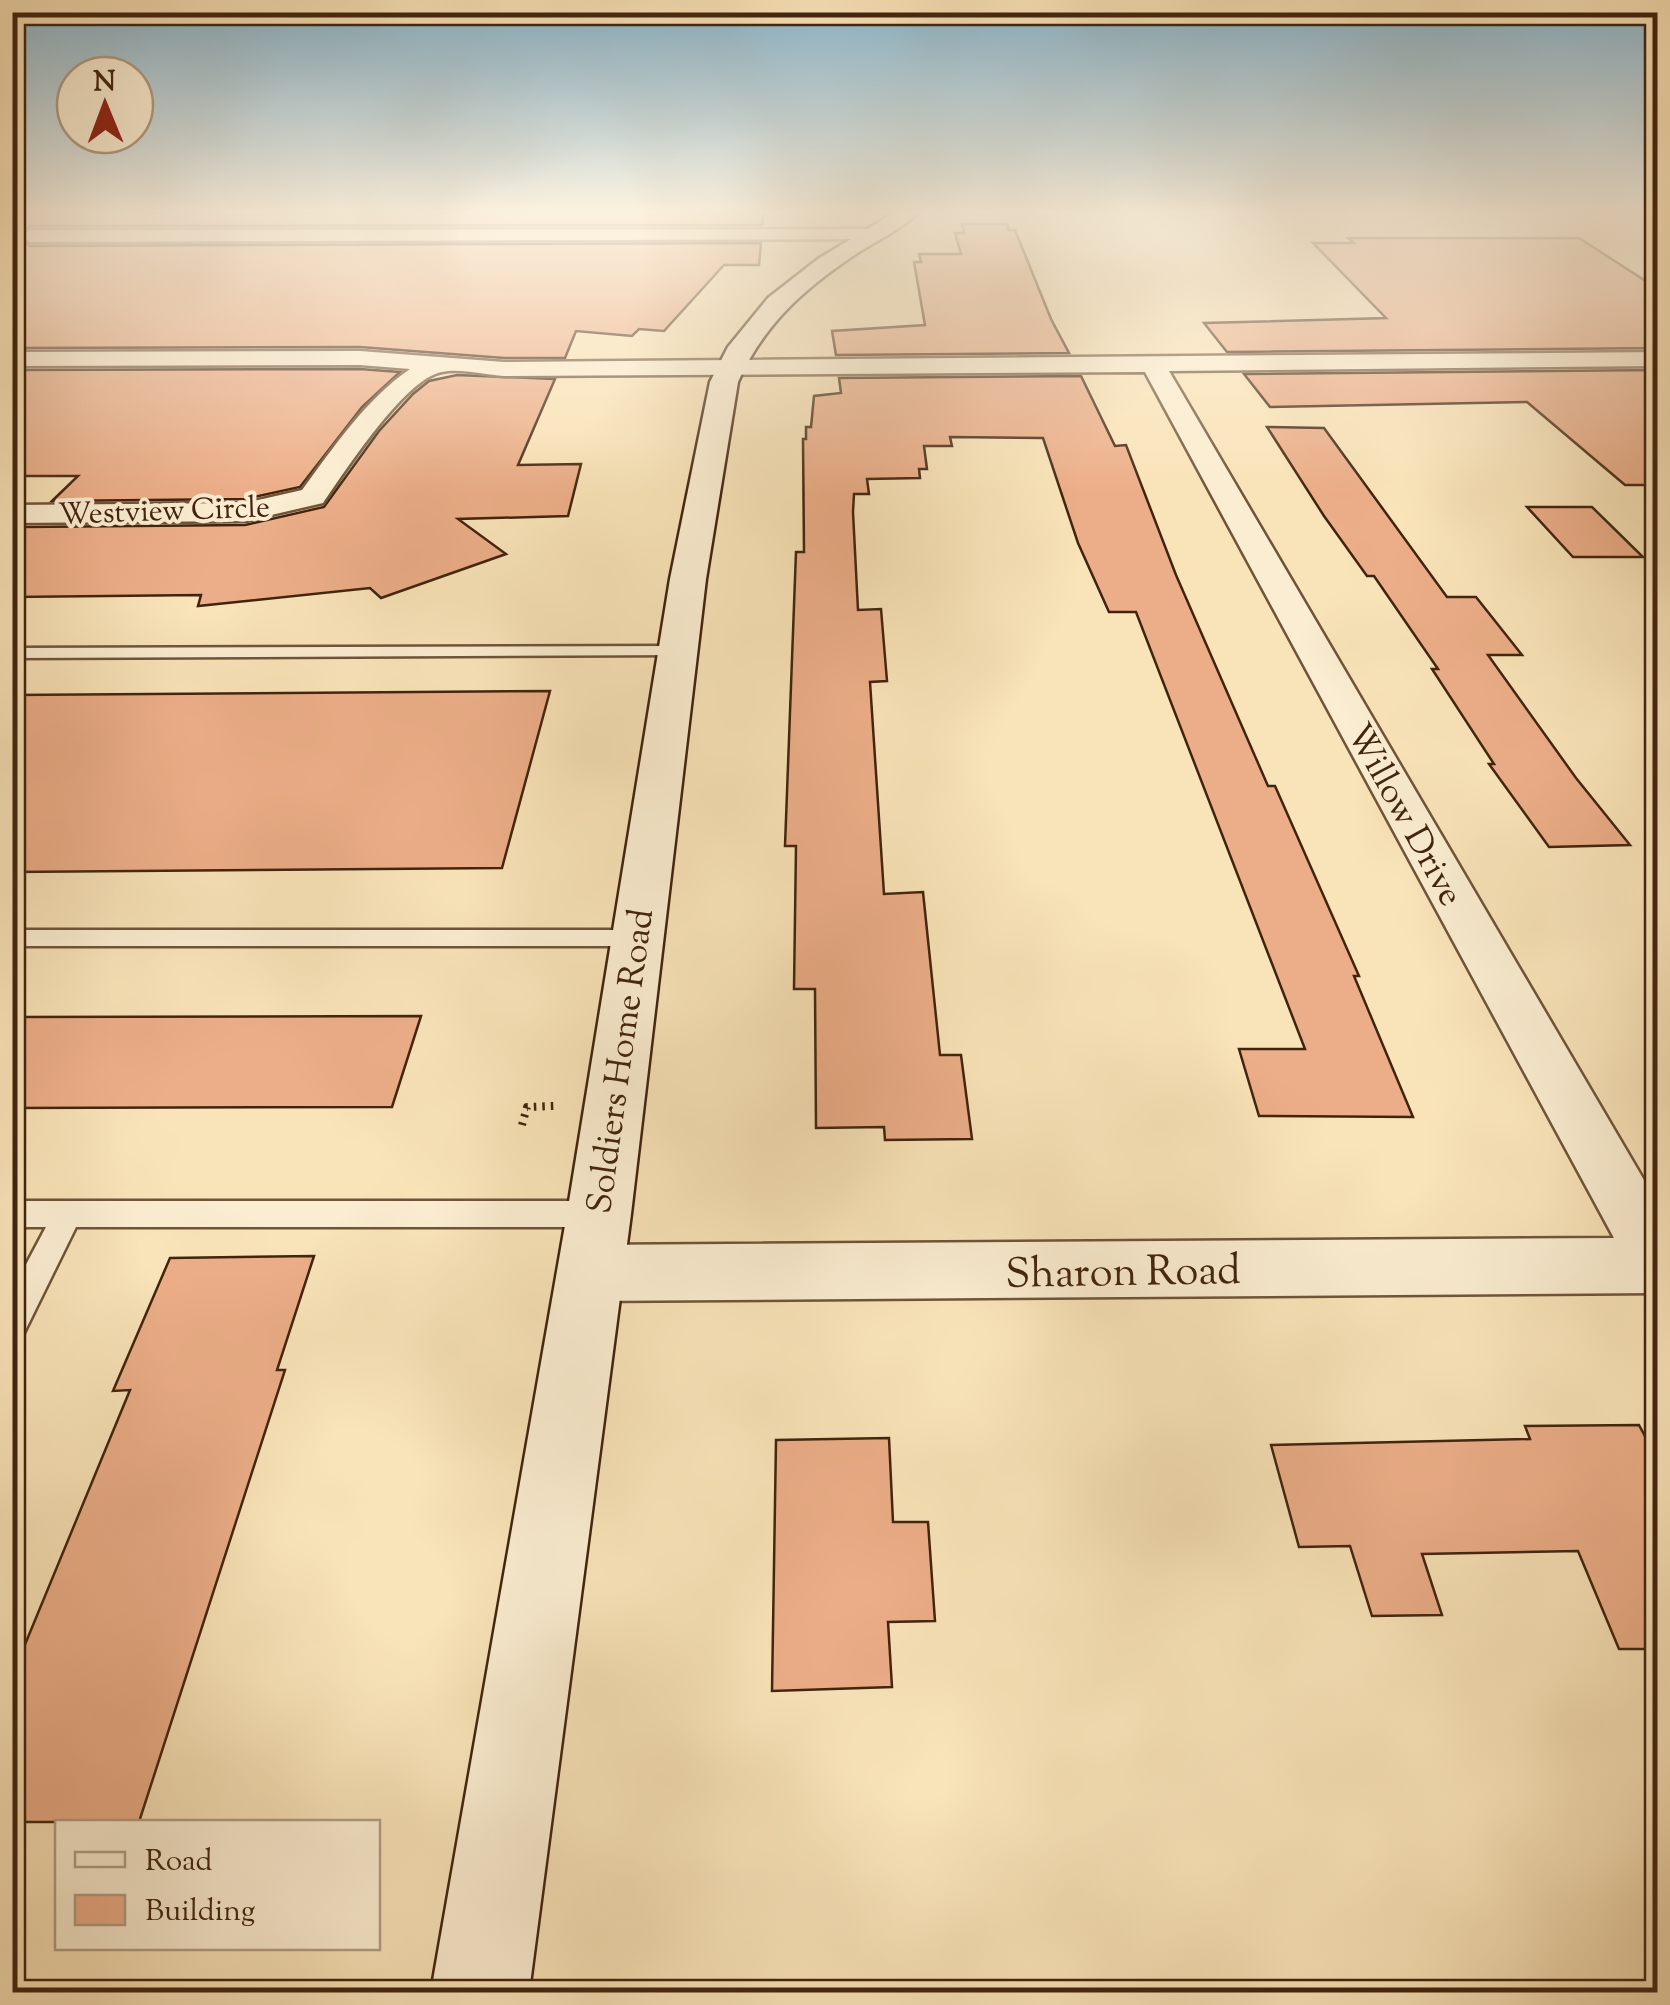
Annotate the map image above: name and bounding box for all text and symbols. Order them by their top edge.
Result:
north arrow [55,55,155,155]
text: N [93,63,116,103]
street label: Westview Circle [58,487,271,538]
street label: Willow Drive [1332,715,1474,916]
street label: Soldiers Home Road [576,906,669,1217]
street label: Sharon Road [1005,1243,1241,1307]
legend [55,1820,380,1950]
text: Road [145,1841,212,1884]
text: Building [145,1891,255,1934]

